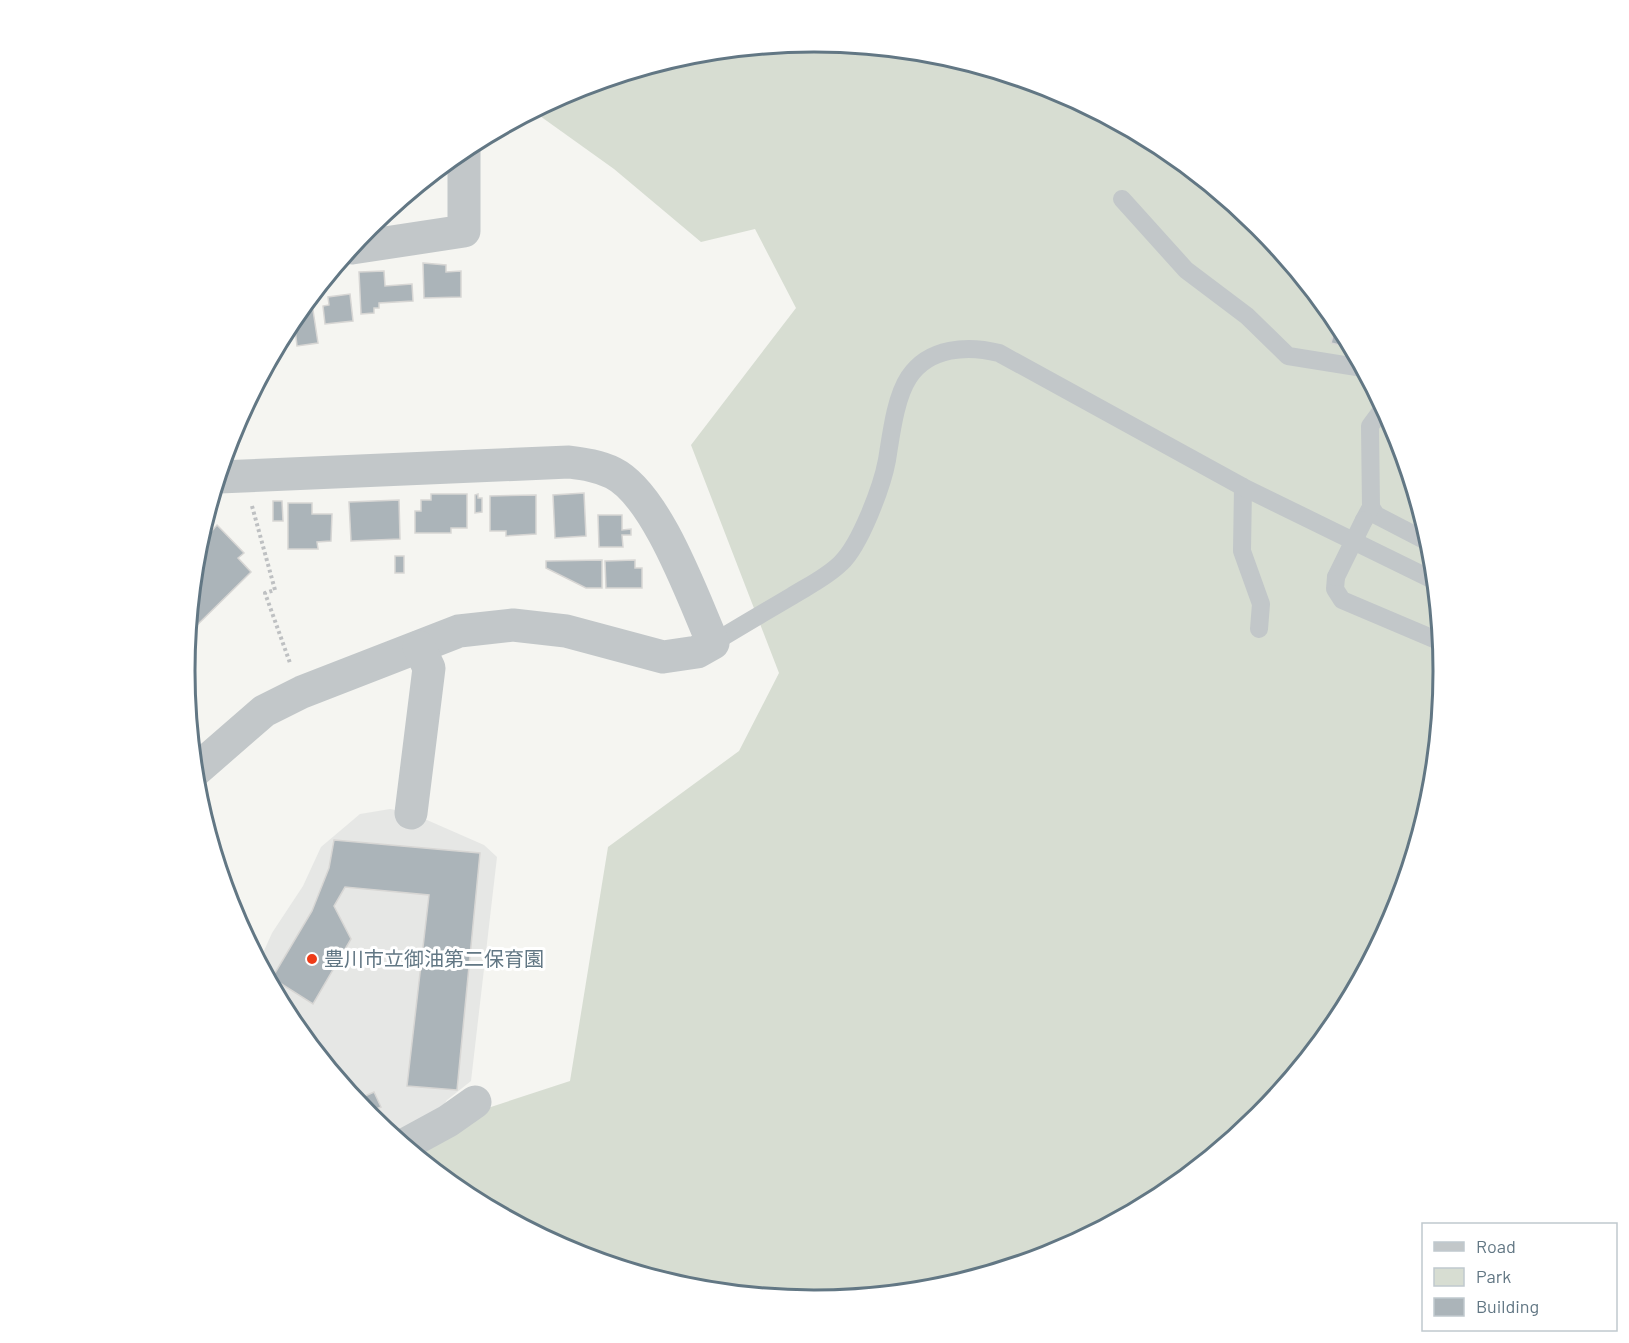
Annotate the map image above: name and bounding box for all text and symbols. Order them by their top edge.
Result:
place label: 豊川市立御油第二保育園 [324,946,544,970]
marker: 豊川市立御油第二保育園 [305,952,319,966]
legend [1422,1223,1617,1331]
text: Road [1476,1235,1516,1257]
text: Park [1476,1265,1511,1287]
text: Building [1476,1295,1539,1317]

